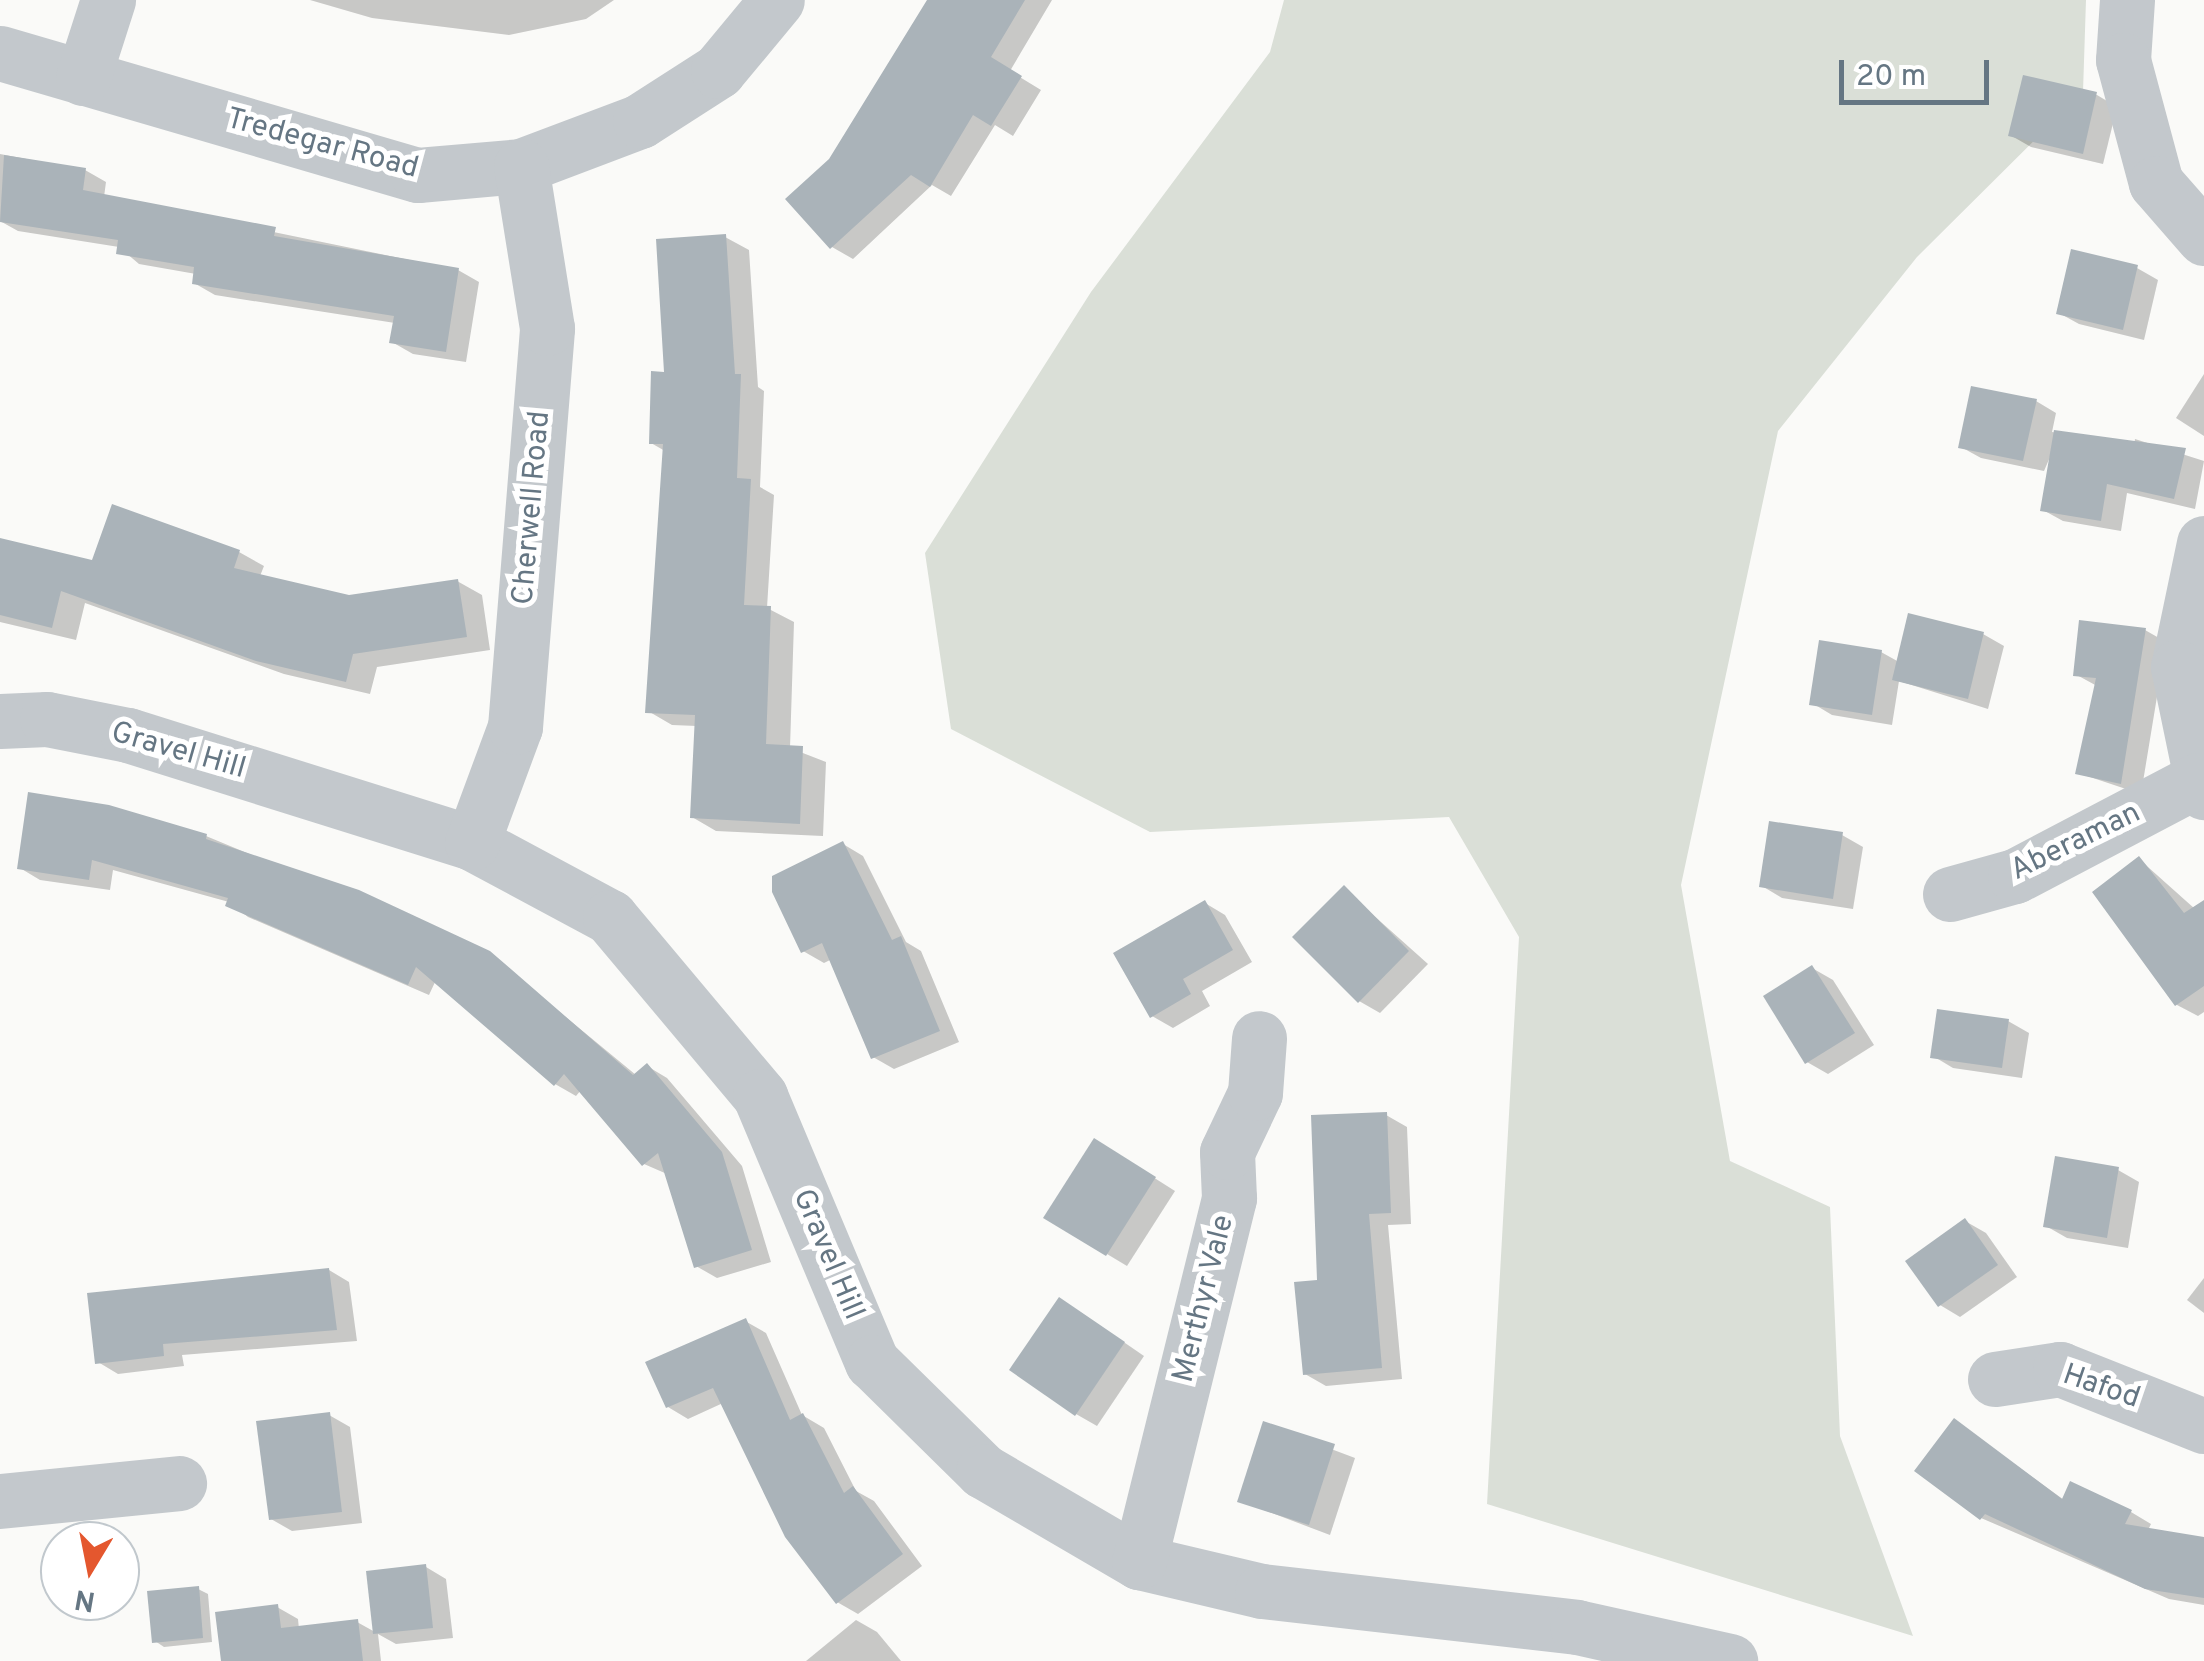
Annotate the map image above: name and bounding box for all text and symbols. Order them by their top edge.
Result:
scale bar [1844,40,1994,102]
text: 20 m [1856,59,1926,96]
street label: Tredegar Road [222,102,422,188]
street label: Cherwell Road [507,410,559,606]
street label: Gravel Hill [107,716,249,788]
street label: Aberaman [2005,796,2147,890]
street label: Gravel Hill [783,1184,871,1326]
street label: Merthyr Vale [1167,1211,1243,1387]
street label: Hafod [2058,1358,2144,1418]
north arrow [40,1521,140,1621]
text: N [72,1579,98,1618]

